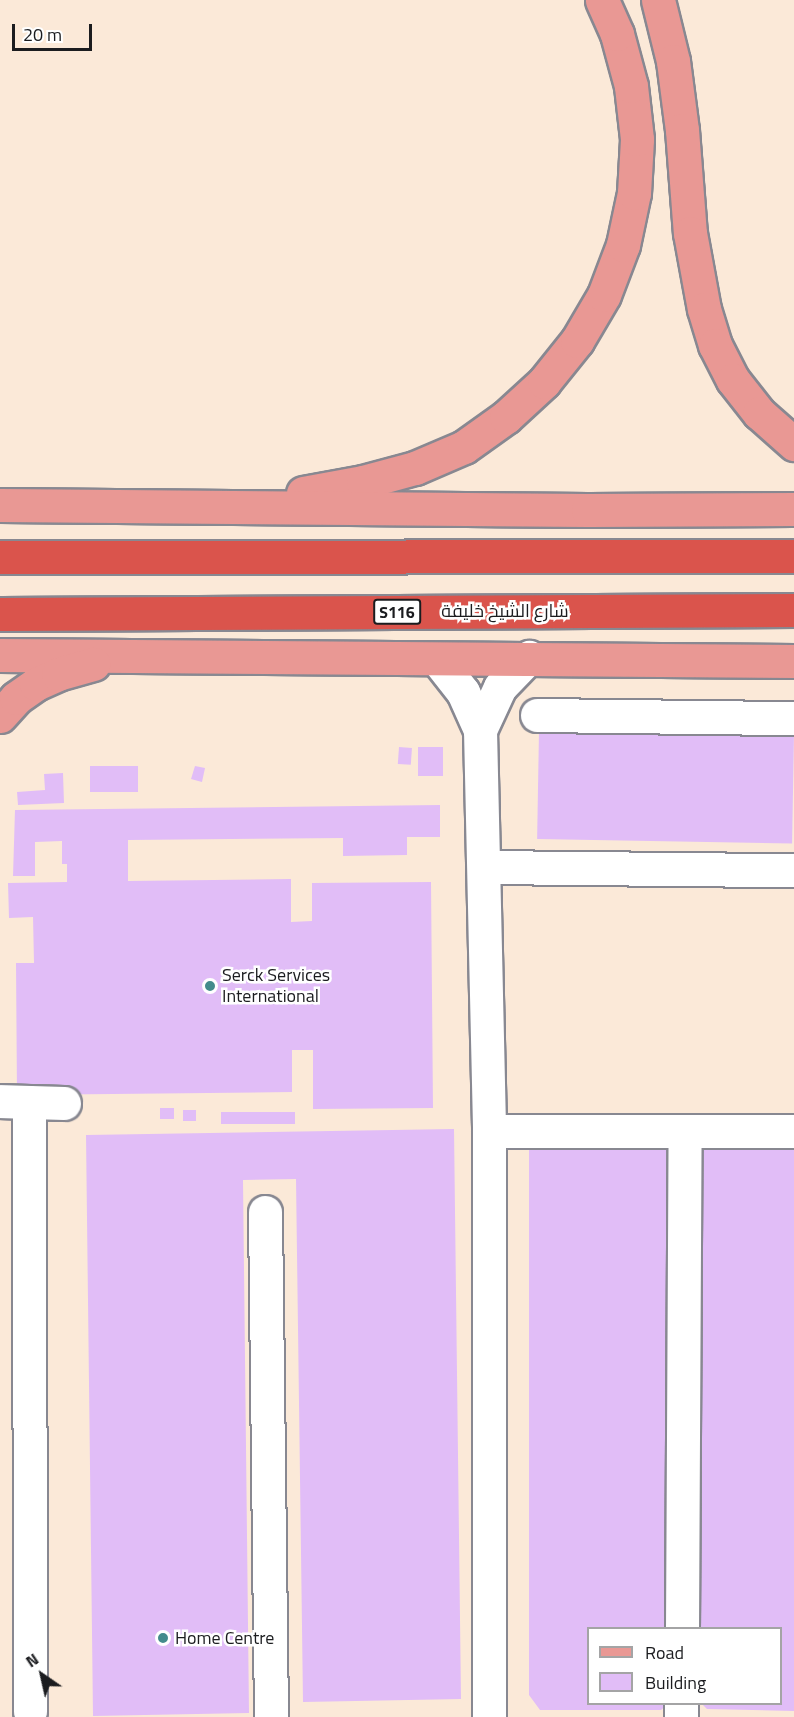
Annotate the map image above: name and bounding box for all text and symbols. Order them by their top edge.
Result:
scale bar [15,12,94,50]
text: 20 m [23,21,62,48]
road number: S116 [373,599,421,625]
street label: شارع الشيخ خليفة [441,600,569,622]
place label: Serck Services International [222,965,330,1008]
marker: Serck Services International [203,979,217,993]
place label: Home Centre [175,1627,274,1649]
legend [587,1627,782,1705]
marker: Home Centre [156,1631,170,1645]
text: Road [645,1639,684,1666]
north arrow [12,1645,72,1705]
text: N [21,1647,43,1673]
text: Building [645,1669,706,1696]

